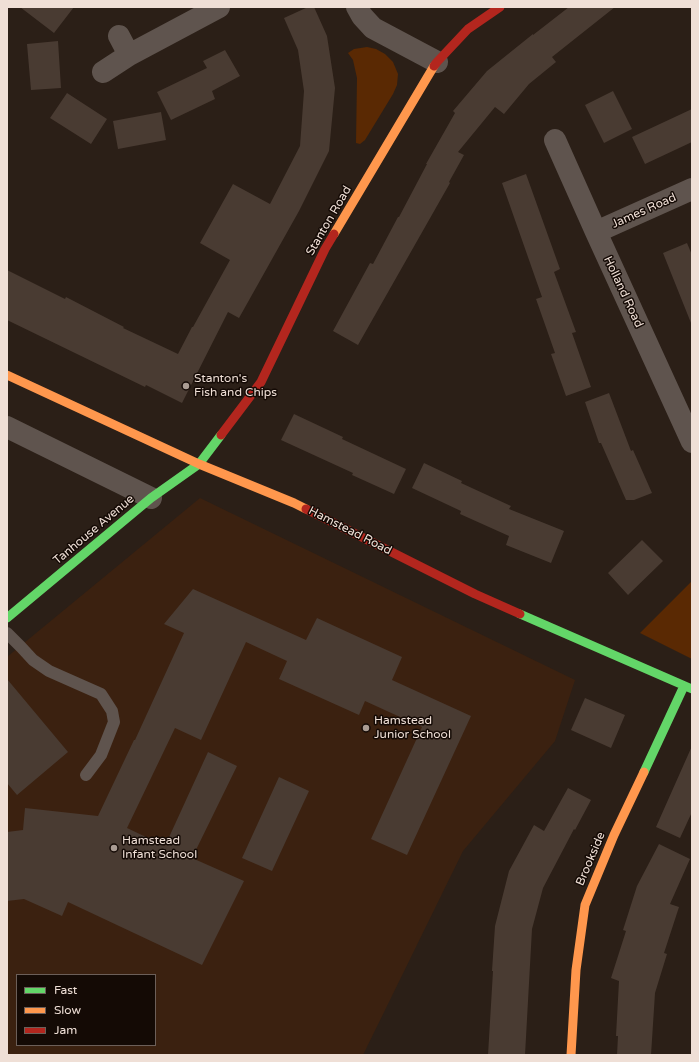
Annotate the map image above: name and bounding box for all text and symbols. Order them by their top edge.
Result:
street label: Stanton Road [303,184,355,258]
street label: James Road [609,190,679,232]
street label: Holland Road [600,254,646,330]
place label: Stanton's Fish and Chips [194,372,277,400]
marker: Stanton's Fish and Chips [181,381,191,391]
street label: Tanhouse Avenue [51,492,137,568]
street label: Hamstead Road [306,504,394,558]
place label: Hamstead Junior School [374,714,451,742]
marker: Hamstead Junior School [361,723,371,733]
street label: Brookside [573,830,609,888]
place label: Hamstead Infant School [122,834,197,862]
marker: Hamstead Infant School [109,843,119,853]
legend [16,974,156,1046]
text: Fast [54,983,77,997]
text: Slow [54,1003,81,1017]
text: Jam [54,1023,77,1037]

